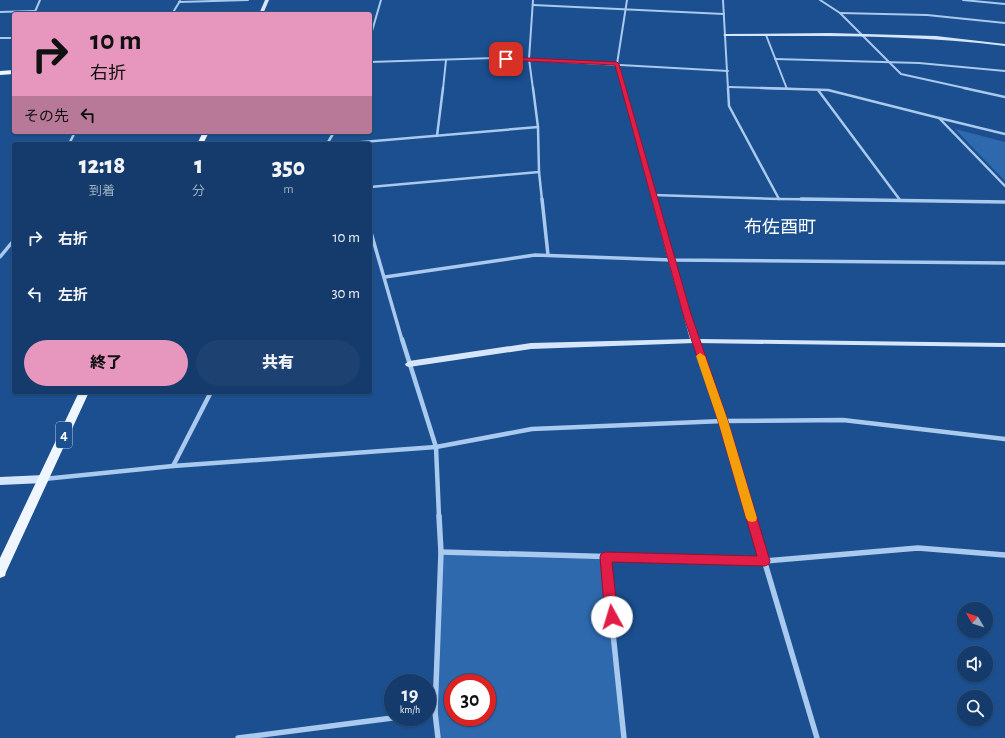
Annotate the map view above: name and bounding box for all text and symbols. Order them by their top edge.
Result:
text: 10 m [90,27,142,55]
icon: right [24,28,76,80]
pin [489,42,523,76]
icon: arrive [495,48,517,70]
text: 右折 [90,65,126,83]
icon: left [77,104,99,126]
text: その先 [24,109,69,124]
text: 12:18 [79,154,125,178]
text: 1 [194,154,203,178]
text: 350 [272,156,305,180]
text: m [283,183,294,196]
text: 到着 [89,185,115,198]
text: 分 [192,185,205,198]
district label: 布佐酉町 [744,217,816,237]
icon: right [24,227,46,249]
text: 10 m [332,230,360,245]
text: 右折 [58,232,88,247]
icon: left [24,283,46,305]
text: 30 m [331,286,360,301]
text: 左折 [58,288,88,303]
button: 終了 [24,340,188,386]
button: 共有 [196,340,360,386]
road number: 4 [56,422,72,448]
position arrow [591,596,633,638]
north arrow [957,602,993,638]
map controls [957,602,993,726]
button: sound [957,646,993,682]
speed limit sign: 30 [444,674,496,726]
text: 19 [402,685,418,705]
button: search [957,690,993,726]
text: km/h [400,705,420,715]

